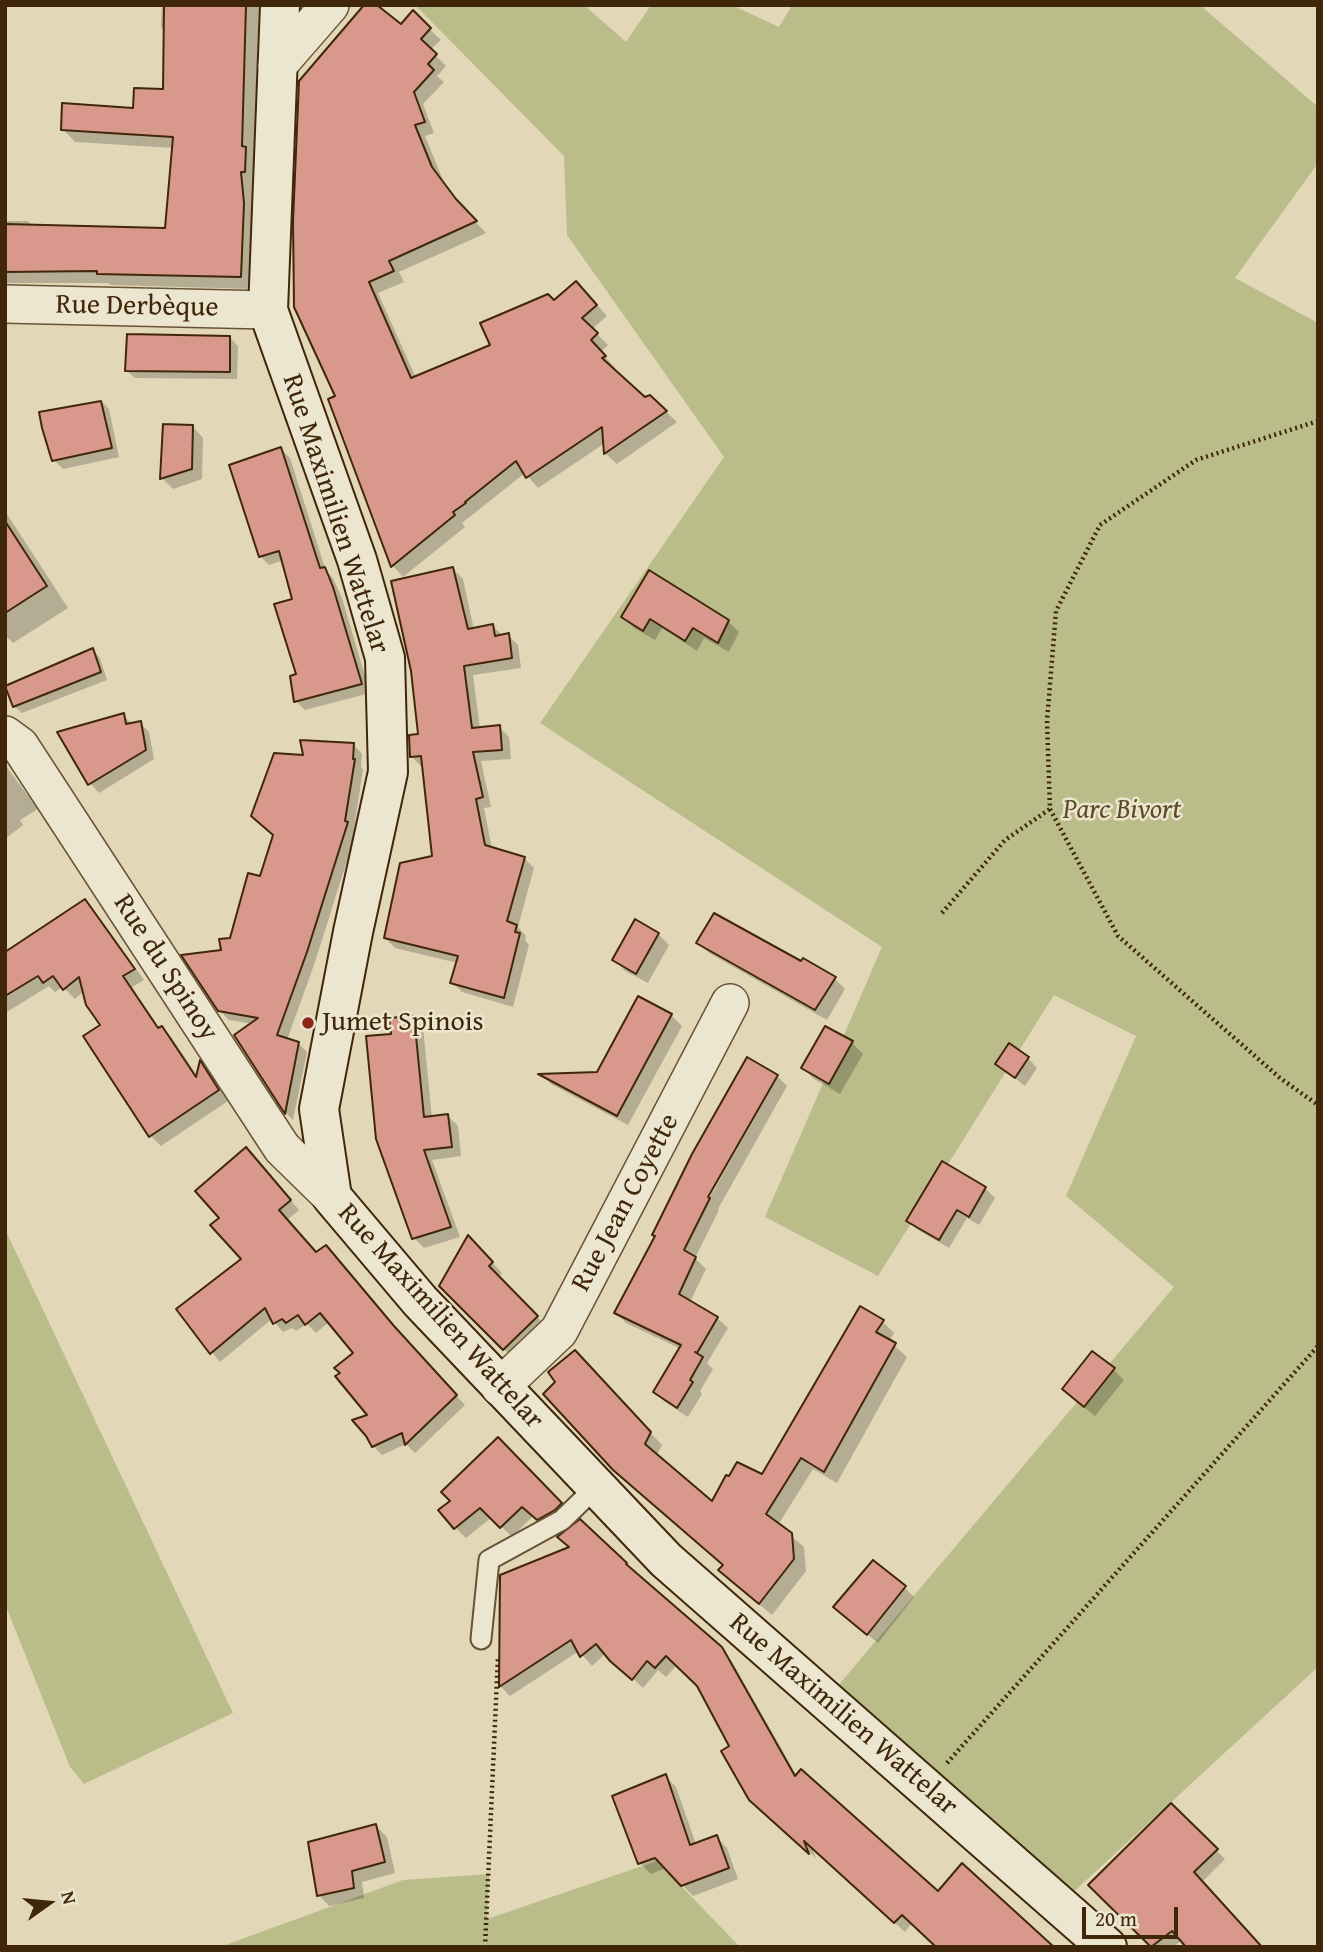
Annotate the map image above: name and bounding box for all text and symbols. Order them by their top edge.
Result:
street label: Rue Derbèque [55,289,219,325]
street label: Rue Maximilien Wattelar [274,370,396,658]
park label: Parc Bivort [1063,794,1181,828]
street label: Rue du Spinoy [105,889,225,1047]
place label: Jumet Spinois [322,1006,484,1040]
marker: Jumet Spinois [300,1015,316,1031]
street label: Rue Jean Coyette [565,1108,687,1298]
street label: Rue Maximilien Wattelar [330,1197,550,1437]
street label: Rue Maximilien Wattelar [722,1607,964,1823]
north arrow [14,1868,84,1938]
text: N [54,1888,84,1907]
scale bar [1085,1892,1181,1936]
text: 20 m [1095,1903,1137,1934]

